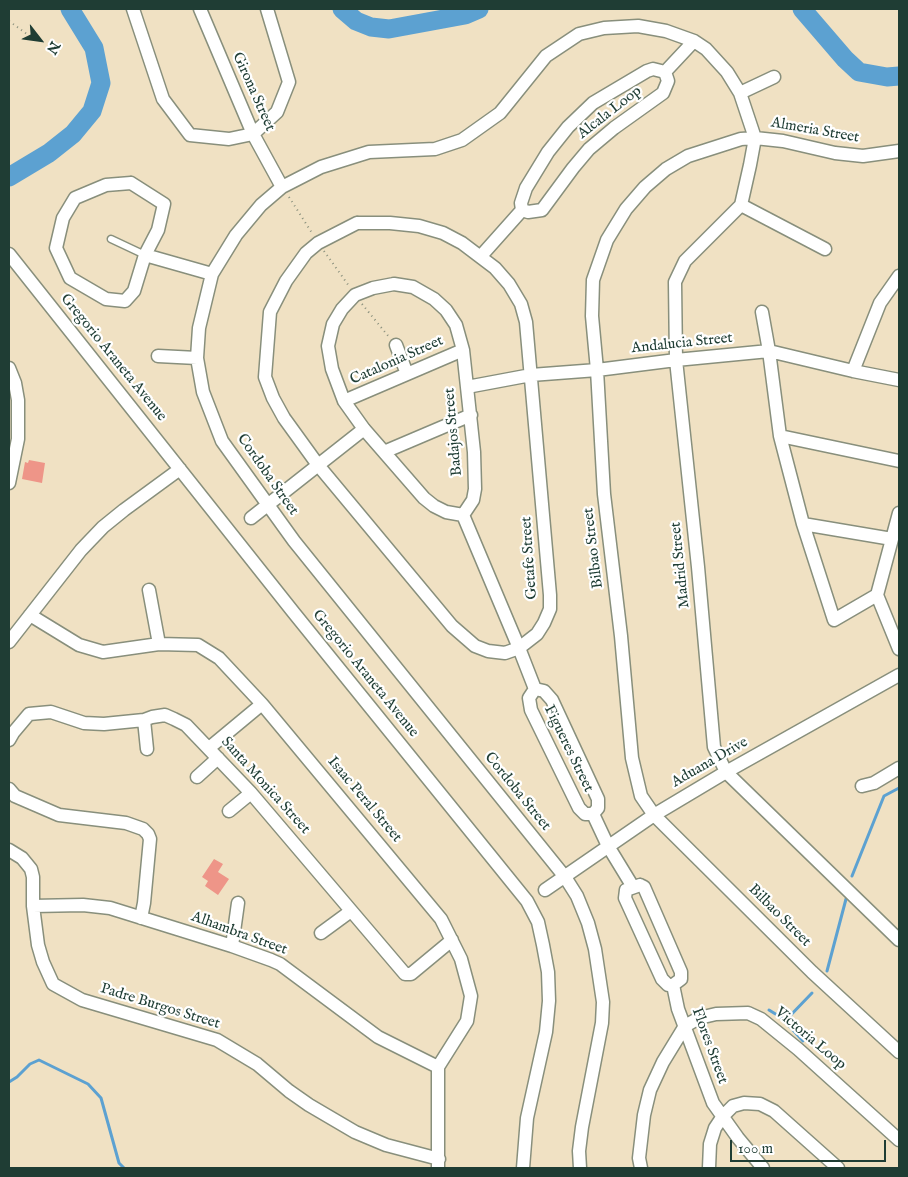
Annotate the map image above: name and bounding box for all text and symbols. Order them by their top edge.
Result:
north arrow [15,15,65,65]
text: N [42,38,64,57]
street label: Girona Street [228,50,278,134]
street label: Alcala Loop [574,82,646,144]
street label: Almeria Street [770,114,860,148]
street label: Gregorio Araneta Avenue [56,291,170,425]
street label: Andalucia Street [630,330,734,358]
street label: Catalonia Street [348,332,446,390]
street label: Badajos Street [441,387,467,477]
street label: Cordoba Street [232,431,302,519]
street label: Bilbao Street [580,507,608,589]
street label: Getafe Street [518,516,542,600]
street label: Madrid Street [668,521,694,609]
street label: Gregorio Araneta Avenue [308,607,422,741]
street label: Figueres Street [539,703,597,795]
street label: Santa Monica Street [217,734,313,838]
street label: Aduana Drive [669,734,751,792]
street label: Cordoba Street [480,749,554,835]
street label: Isaac Peral Street [323,753,405,847]
street label: Bilbao Street [744,881,814,951]
street label: Alhambra Street [189,908,289,960]
street label: Padre Burgos Street [98,980,222,1034]
street label: Victoria Loop [771,1004,849,1074]
street label: Flores Street [687,1005,731,1087]
scale bar [733,1130,889,1162]
text: 100 m [738,1139,773,1158]

